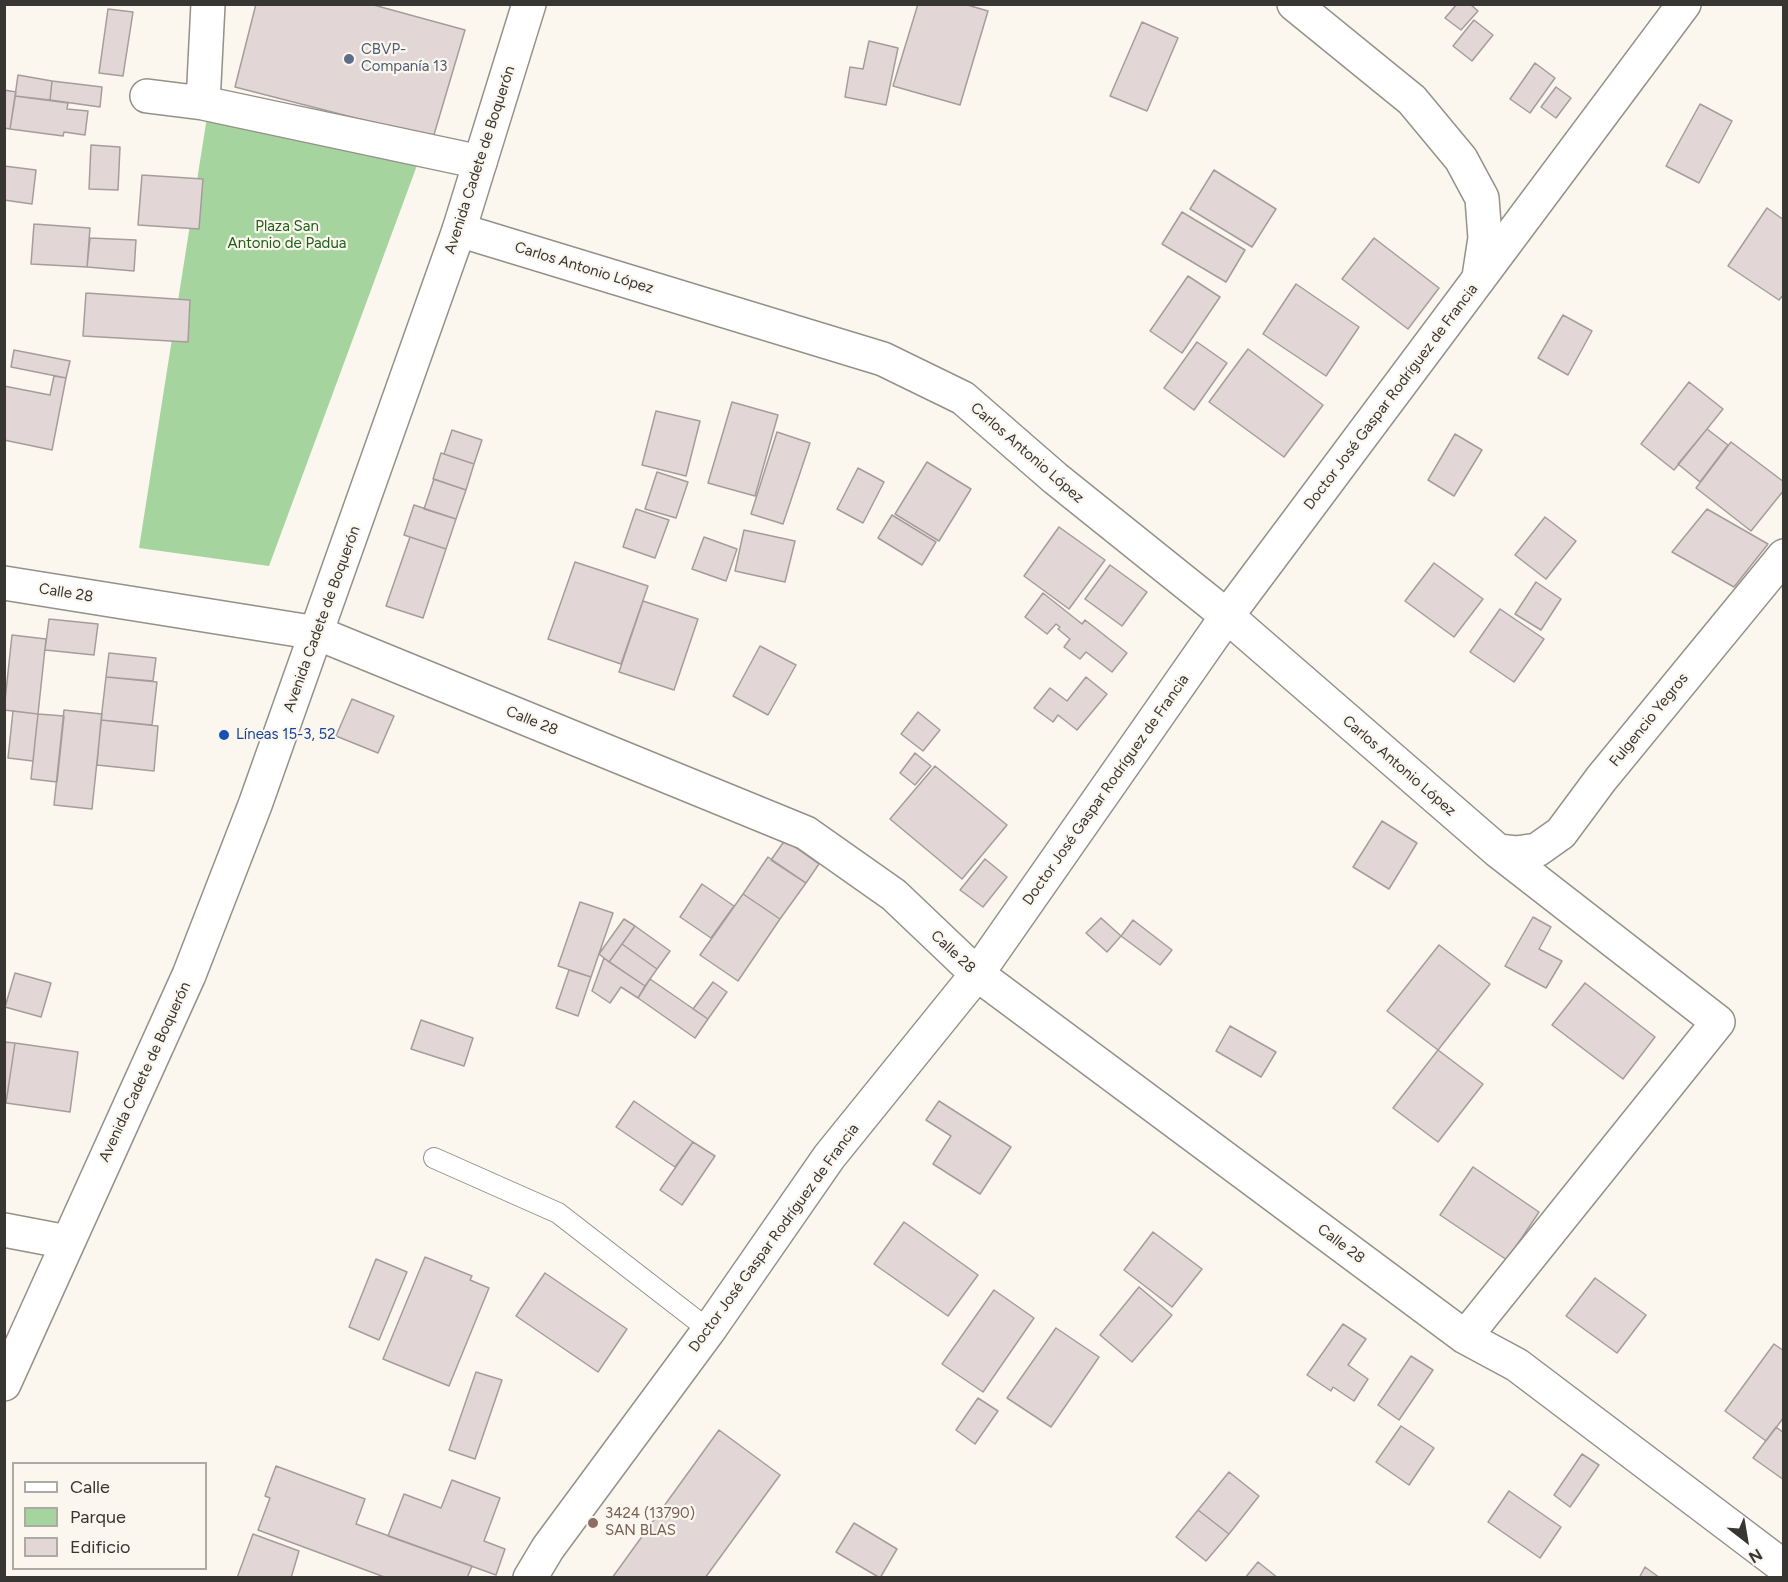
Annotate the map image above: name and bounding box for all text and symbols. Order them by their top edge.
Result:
place label: CBVP- Companía 13 [361,41,447,76]
marker: CBVP- Companía 13 [342,52,356,66]
street label: Avenida Cadete de Boquerón [441,64,519,256]
park label: Plaza San Antonio de Padua [228,218,346,253]
street label: Carlos Antonio López [512,238,656,298]
street label: Doctor José Gaspar Rodríguez de Francia [1300,281,1482,513]
street label: Carlos Antonio López [967,399,1087,507]
street label: Avenida Cadete de Boquerón [280,524,364,714]
street label: Calle 28 [38,580,94,606]
street label: Fulgencio Yegros [1606,670,1692,770]
street label: Doctor José Gaspar Rodríguez de Francia [1019,671,1193,909]
street label: Calle 28 [503,702,561,740]
street label: Carlos Antonio López [1339,712,1459,820]
place label: Líneas 15-3, 52 [236,726,336,744]
marker: Líneas 15-3, 52 [217,728,231,742]
street label: Calle 28 [927,927,979,977]
street label: Avenida Cadete de Boquerón [95,979,195,1165]
street label: Doctor José Gaspar Rodríguez de Francia [685,1120,863,1356]
street label: Calle 28 [1314,1220,1368,1268]
legend [12,1462,207,1570]
text: Calle [70,1476,110,1498]
place label: 3424 (13790) SAN BLAS [605,1505,695,1540]
text: Parque [70,1506,126,1528]
north arrow [1716,1510,1776,1570]
marker: 3424 (13790) SAN BLAS [586,1516,600,1530]
text: Edificio [70,1536,131,1558]
text: N [1745,1545,1766,1567]

